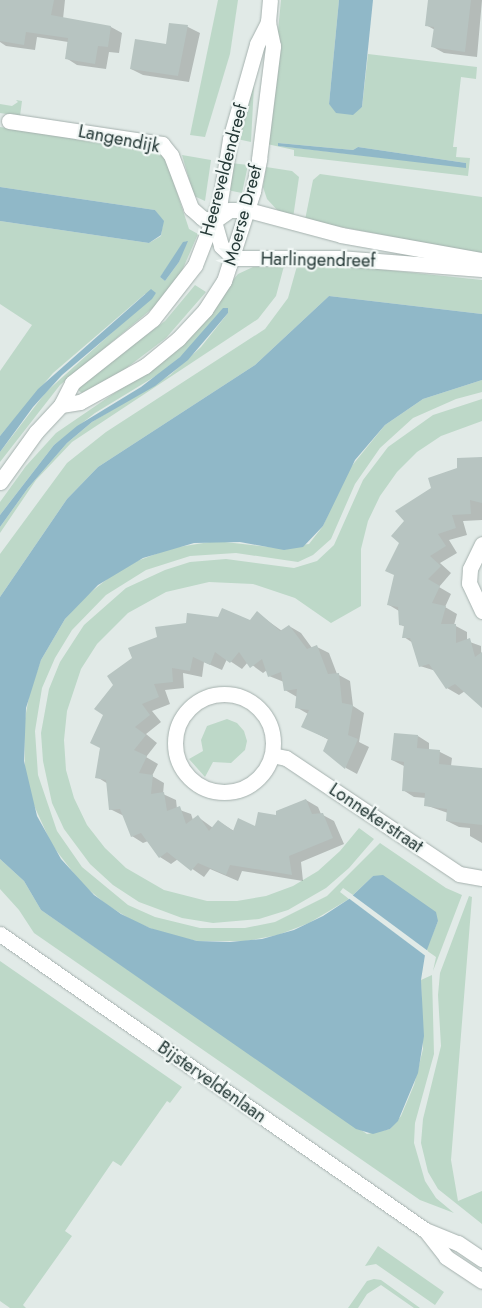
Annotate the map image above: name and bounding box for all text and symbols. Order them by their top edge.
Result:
street label: Heereveldendreef [196,101,252,239]
street label: Langendijk [76,121,162,157]
street label: Moerse Dreef [219,162,267,268]
street label: Harlingendreef [260,248,376,272]
street label: Lonnekerstraat [325,779,427,857]
street label: Bijsterveldenlaan [153,1037,271,1127]

